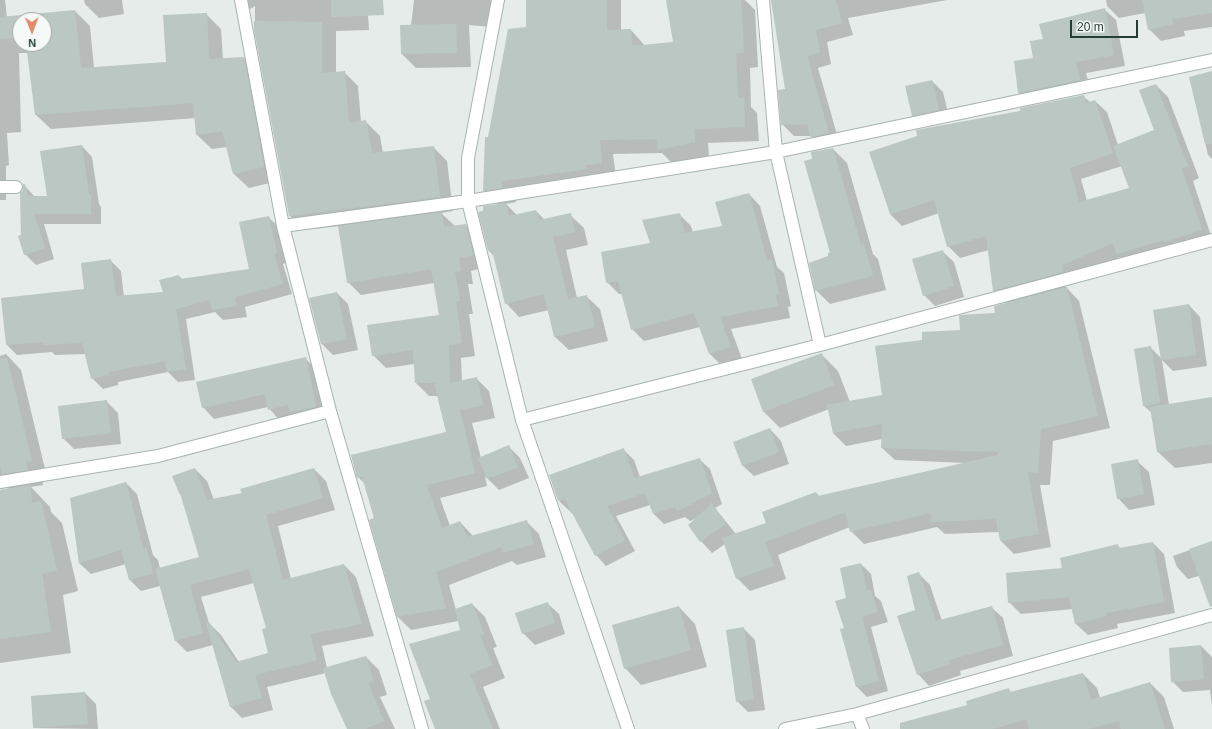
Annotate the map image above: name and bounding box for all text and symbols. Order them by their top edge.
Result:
north arrow [12,12,52,52]
scale bar [1072,12,1140,38]
text: 20 m [1077,20,1104,34]
text: N [28,37,36,49]

